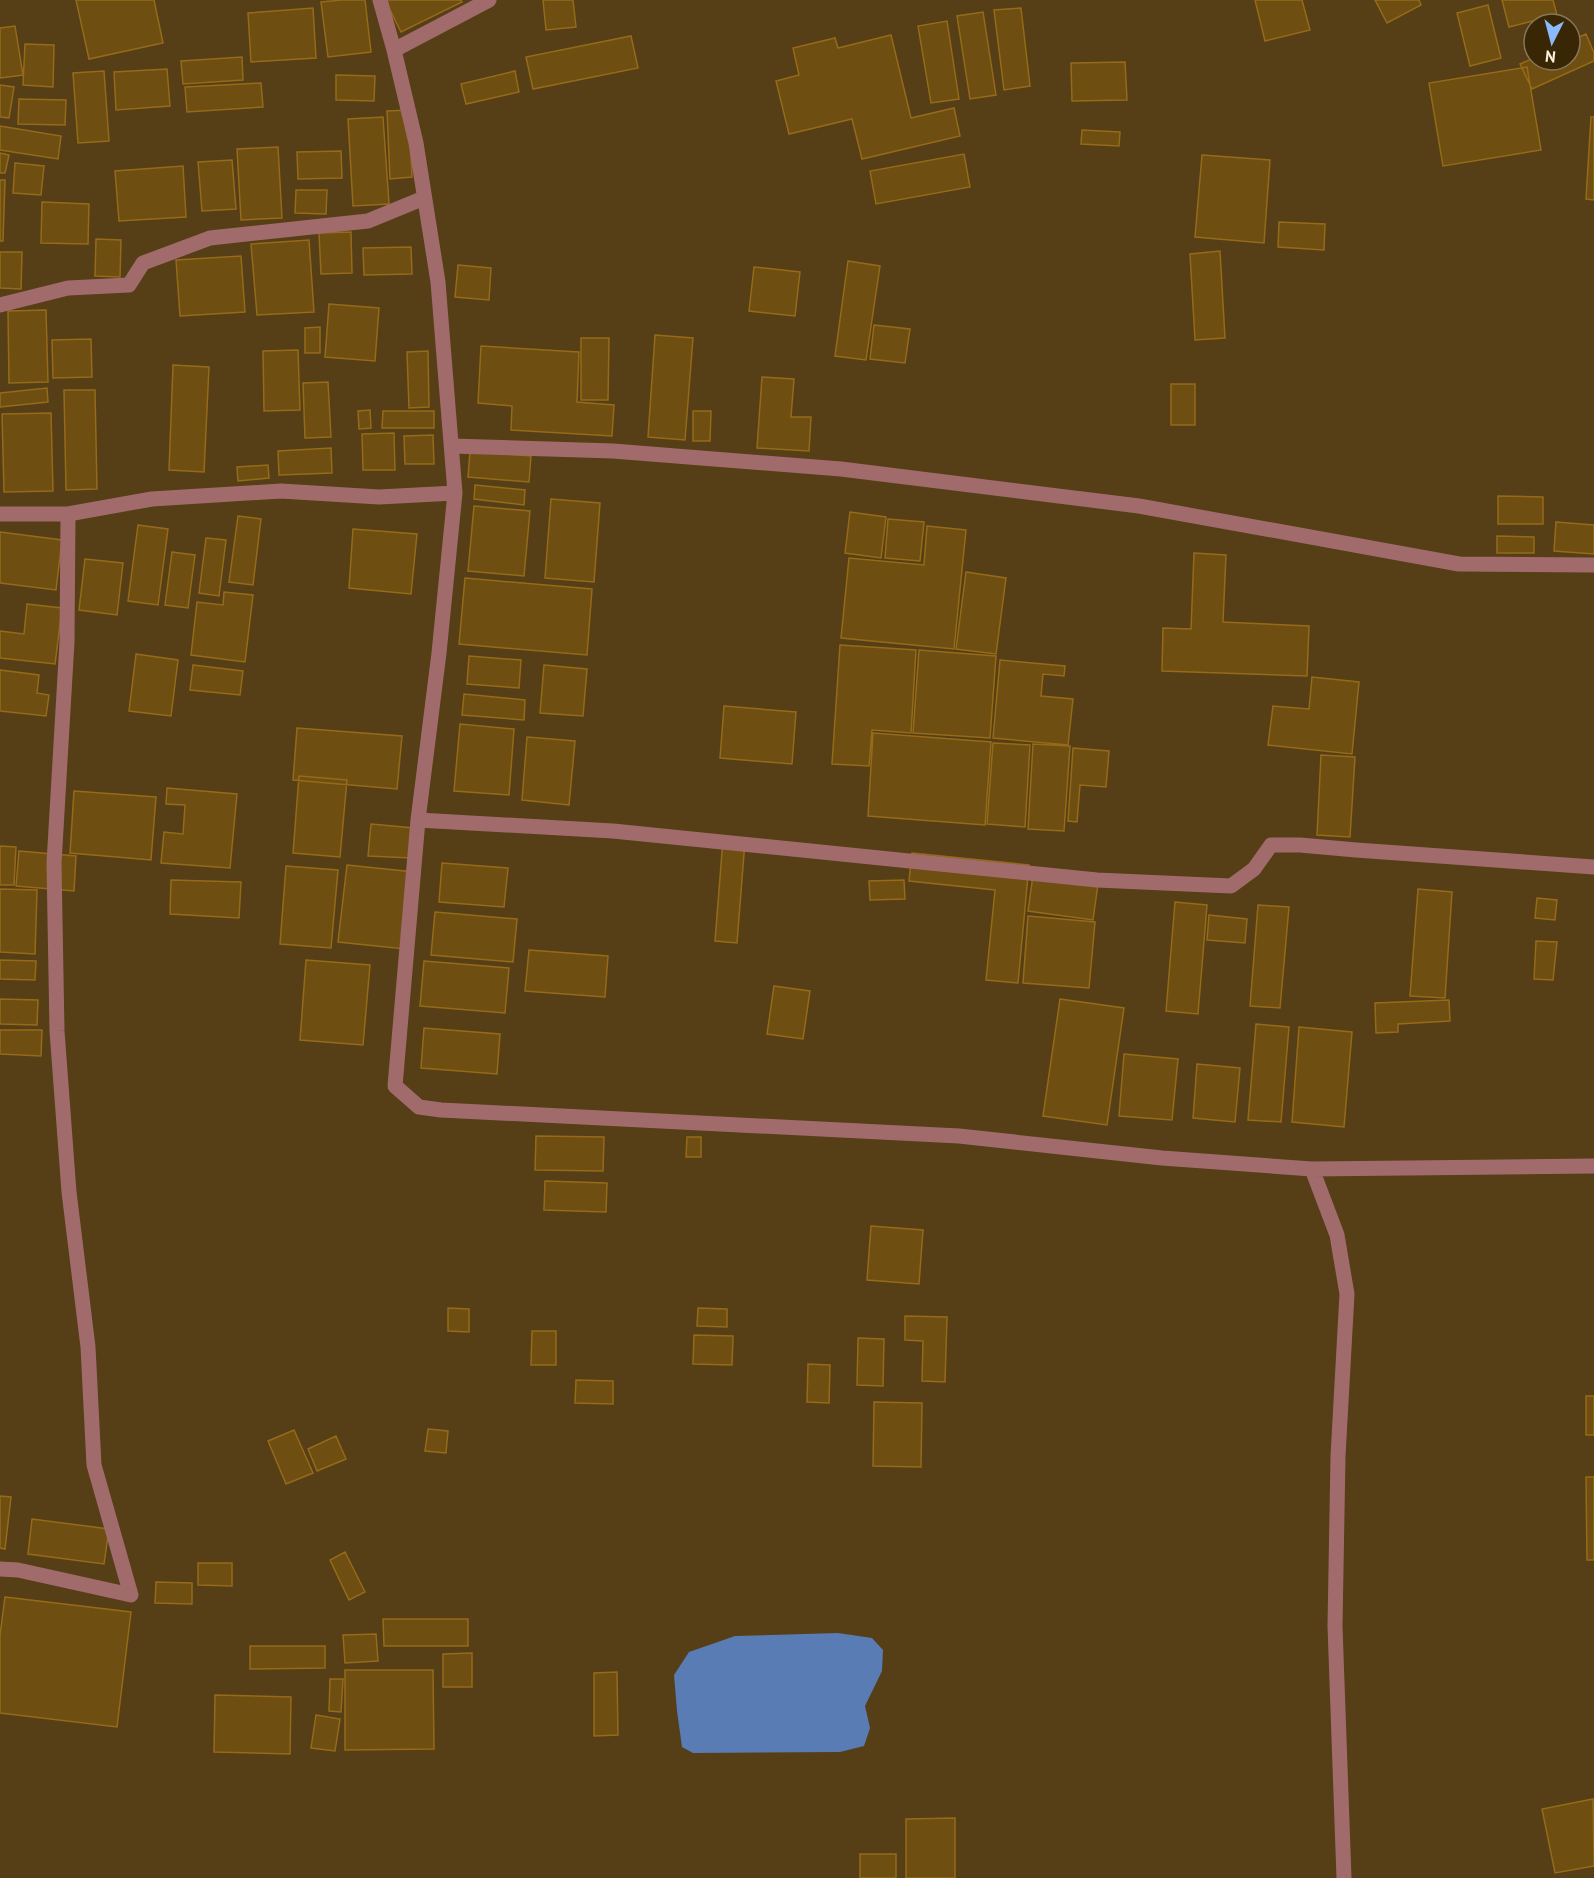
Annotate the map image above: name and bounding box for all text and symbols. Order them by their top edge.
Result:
north arrow [1522,12,1582,72]
text: N [1544,46,1557,67]

